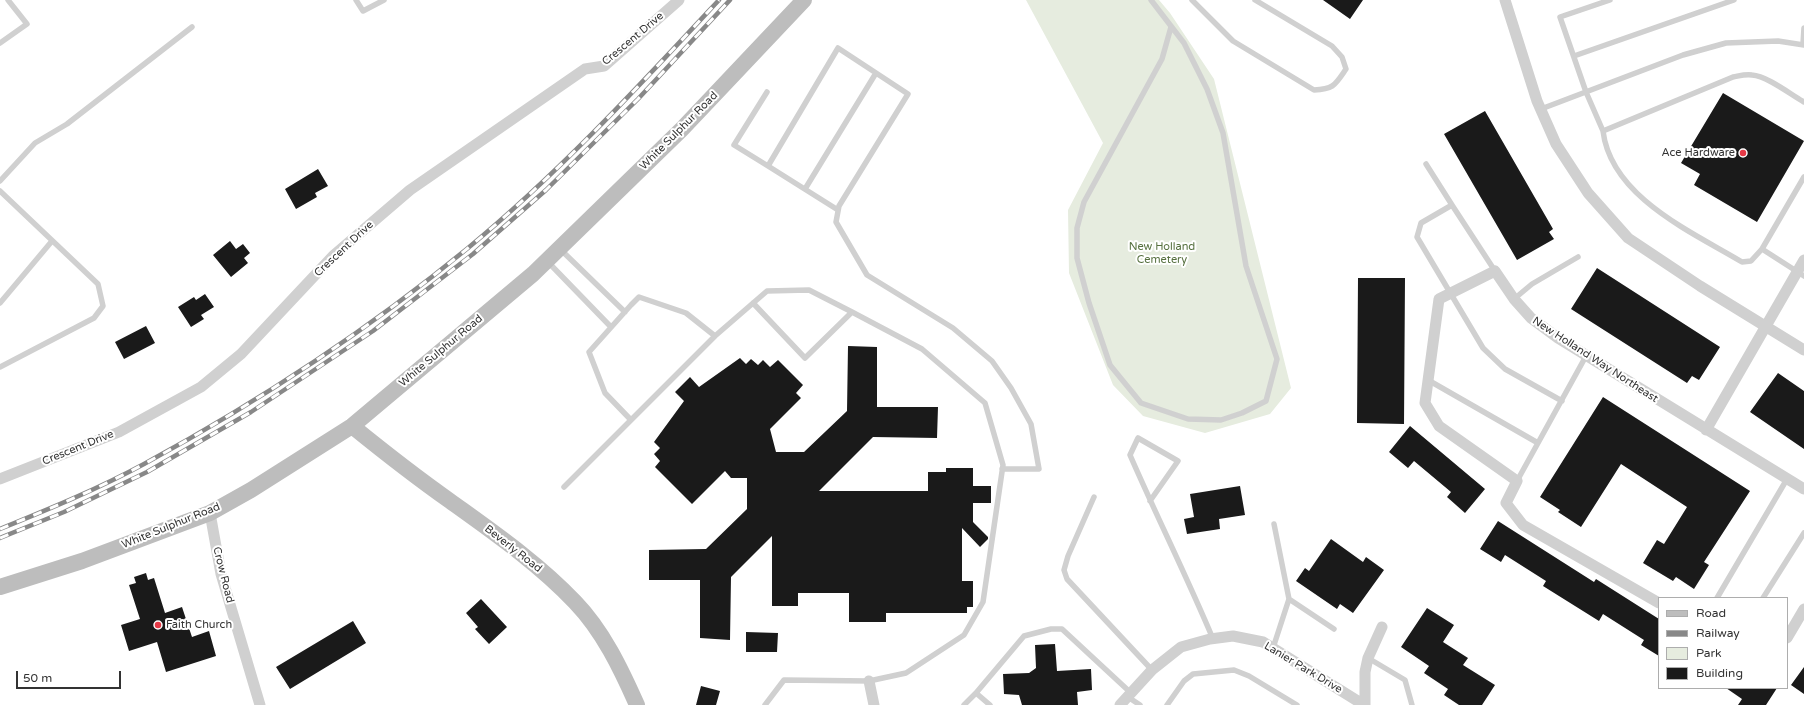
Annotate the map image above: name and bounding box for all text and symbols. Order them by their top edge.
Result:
street label: Crescent Drive [600,10,666,68]
street label: White Sulphur Road [637,89,721,173]
place label: Ace Hardware [1661,146,1735,160]
marker: Ace Hardware [1738,148,1748,158]
street label: Crescent Drive [312,218,376,280]
park label: New Holland Cemetery [1129,240,1195,266]
street label: White Sulphur Road [397,312,485,390]
street label: New Holland Way Northeast [1530,314,1660,406]
street label: Crescent Drive [40,428,116,468]
street label: White Sulphur Road [120,500,222,552]
street label: Beverly Road [482,523,544,575]
street label: Crow Road [210,546,236,604]
legend [1658,597,1788,689]
text: Road [1696,606,1726,620]
place label: Faith Church [166,618,232,632]
marker: Faith Church [153,620,163,630]
text: Railway [1696,626,1740,640]
street label: Lanier Park Drive [1262,639,1344,697]
text: Park [1696,646,1722,660]
scale bar [18,663,123,689]
text: Building [1696,666,1743,680]
text: 50 m [23,671,52,685]

